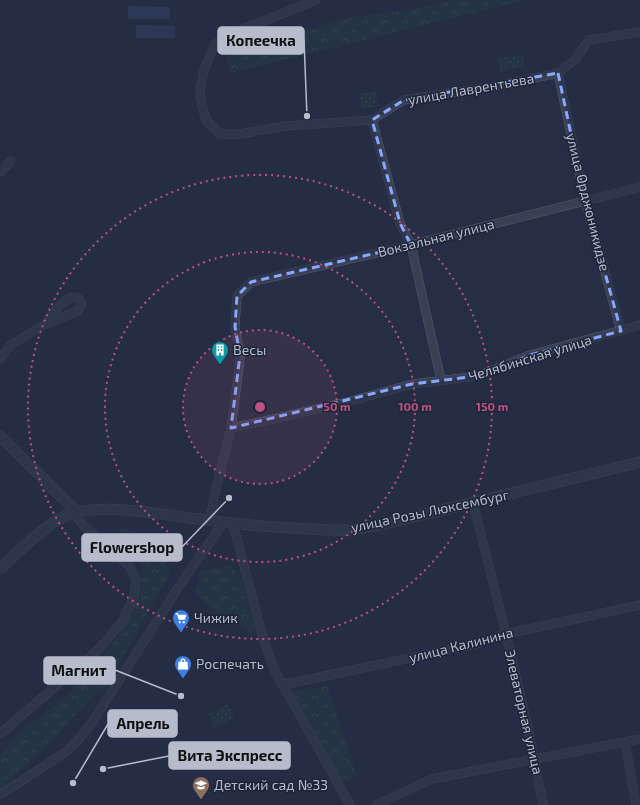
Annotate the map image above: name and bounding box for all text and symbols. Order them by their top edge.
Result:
callout: Копеечка [218,27,304,54]
text: Копеечка [226,31,296,49]
street label: улица Лаврентьева [406,69,535,108]
street label: улица Орджоникидзе [563,131,614,273]
street label: Вокзальная улица [376,215,496,260]
street label: Челябинская улица [466,331,594,384]
building icon: Весы [210,340,230,365]
place label: Весы [233,341,266,358]
text: 50 m [323,399,351,413]
text: 100 m [398,399,432,413]
text: 150 m [476,399,508,413]
centre of rings [253,400,267,414]
street label: улица Розы Люксембург [349,485,511,536]
callout: Flowershop [82,534,182,561]
text: Flowershop [90,538,174,556]
supermarket icon: Чижик [171,608,191,633]
place label: Чижик [194,609,238,626]
street label: улица Калинина [407,623,515,666]
street label: Элеваторная улица [502,648,547,776]
shop icon: Роспечать [173,654,193,679]
place label: Роспечать [196,655,264,672]
callout: Магнит [44,657,115,684]
text: Магнит [51,661,107,679]
callout: Апрель [108,710,177,737]
text: Апрель [116,714,170,732]
callout: Вита Экспресс [169,742,290,769]
text: Вита Экспресс [178,746,283,764]
school or university icon: Детский сад №33 [191,775,211,800]
place label: Детский сад №33 [214,776,328,793]

